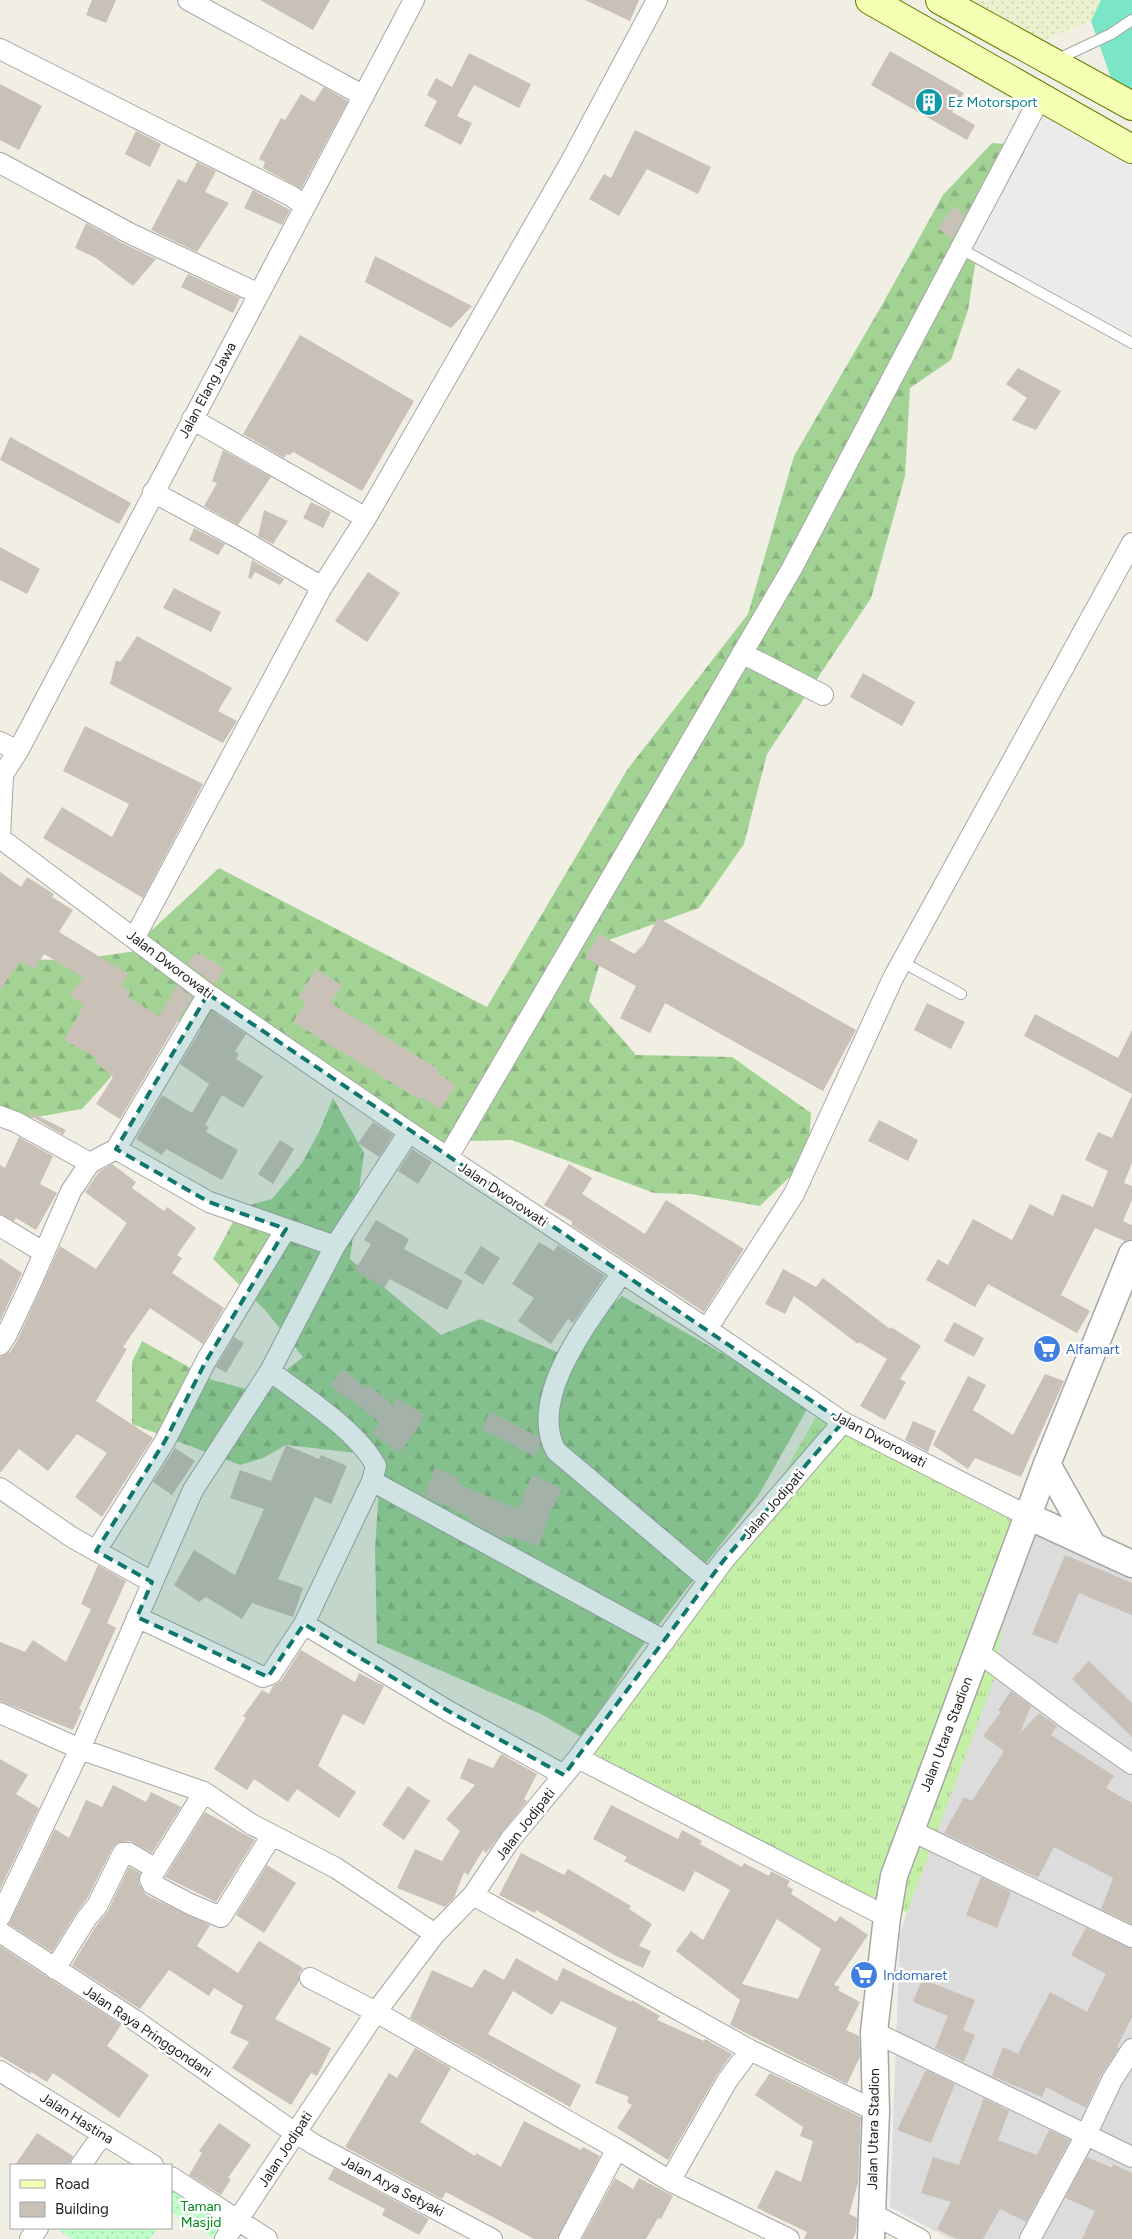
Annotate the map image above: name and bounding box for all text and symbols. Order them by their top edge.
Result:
building icon: Ez Motorsport [914,87,944,117]
place label: Ez Motorsport [948,94,1038,111]
street label: Jalan Elang Jawa [175,339,240,441]
street label: Jalan Dworowati [123,926,216,1002]
street label: Jalan Dworowati [455,1158,550,1230]
supermarket icon: Alfamart [1032,1334,1062,1364]
place label: Alfamart [1066,1341,1120,1358]
street label: Jalan Dworowati [830,1408,929,1471]
street label: Jalan Jodipati [739,1466,808,1543]
street label: Jalan Utara Stadion [917,1674,976,1794]
street label: Jalan Jodipati [492,1785,559,1864]
supermarket icon: Indomaret [849,1960,879,1990]
place label: Indomaret [883,1967,948,1984]
street label: Jalan Raya Pringgondani [80,1982,216,2081]
street label: Jalan Utara Stadion [864,2068,883,2190]
street label: Jalan Hastina [37,2089,117,2148]
street label: Jalan Jodipati [255,2108,316,2190]
street label: Jalan Arya Setyaki [339,2152,447,2221]
legend [10,2164,172,2229]
text: Road [55,2175,90,2193]
park label: Taman Masjid [181,2198,222,2231]
text: Building [55,2200,109,2218]

